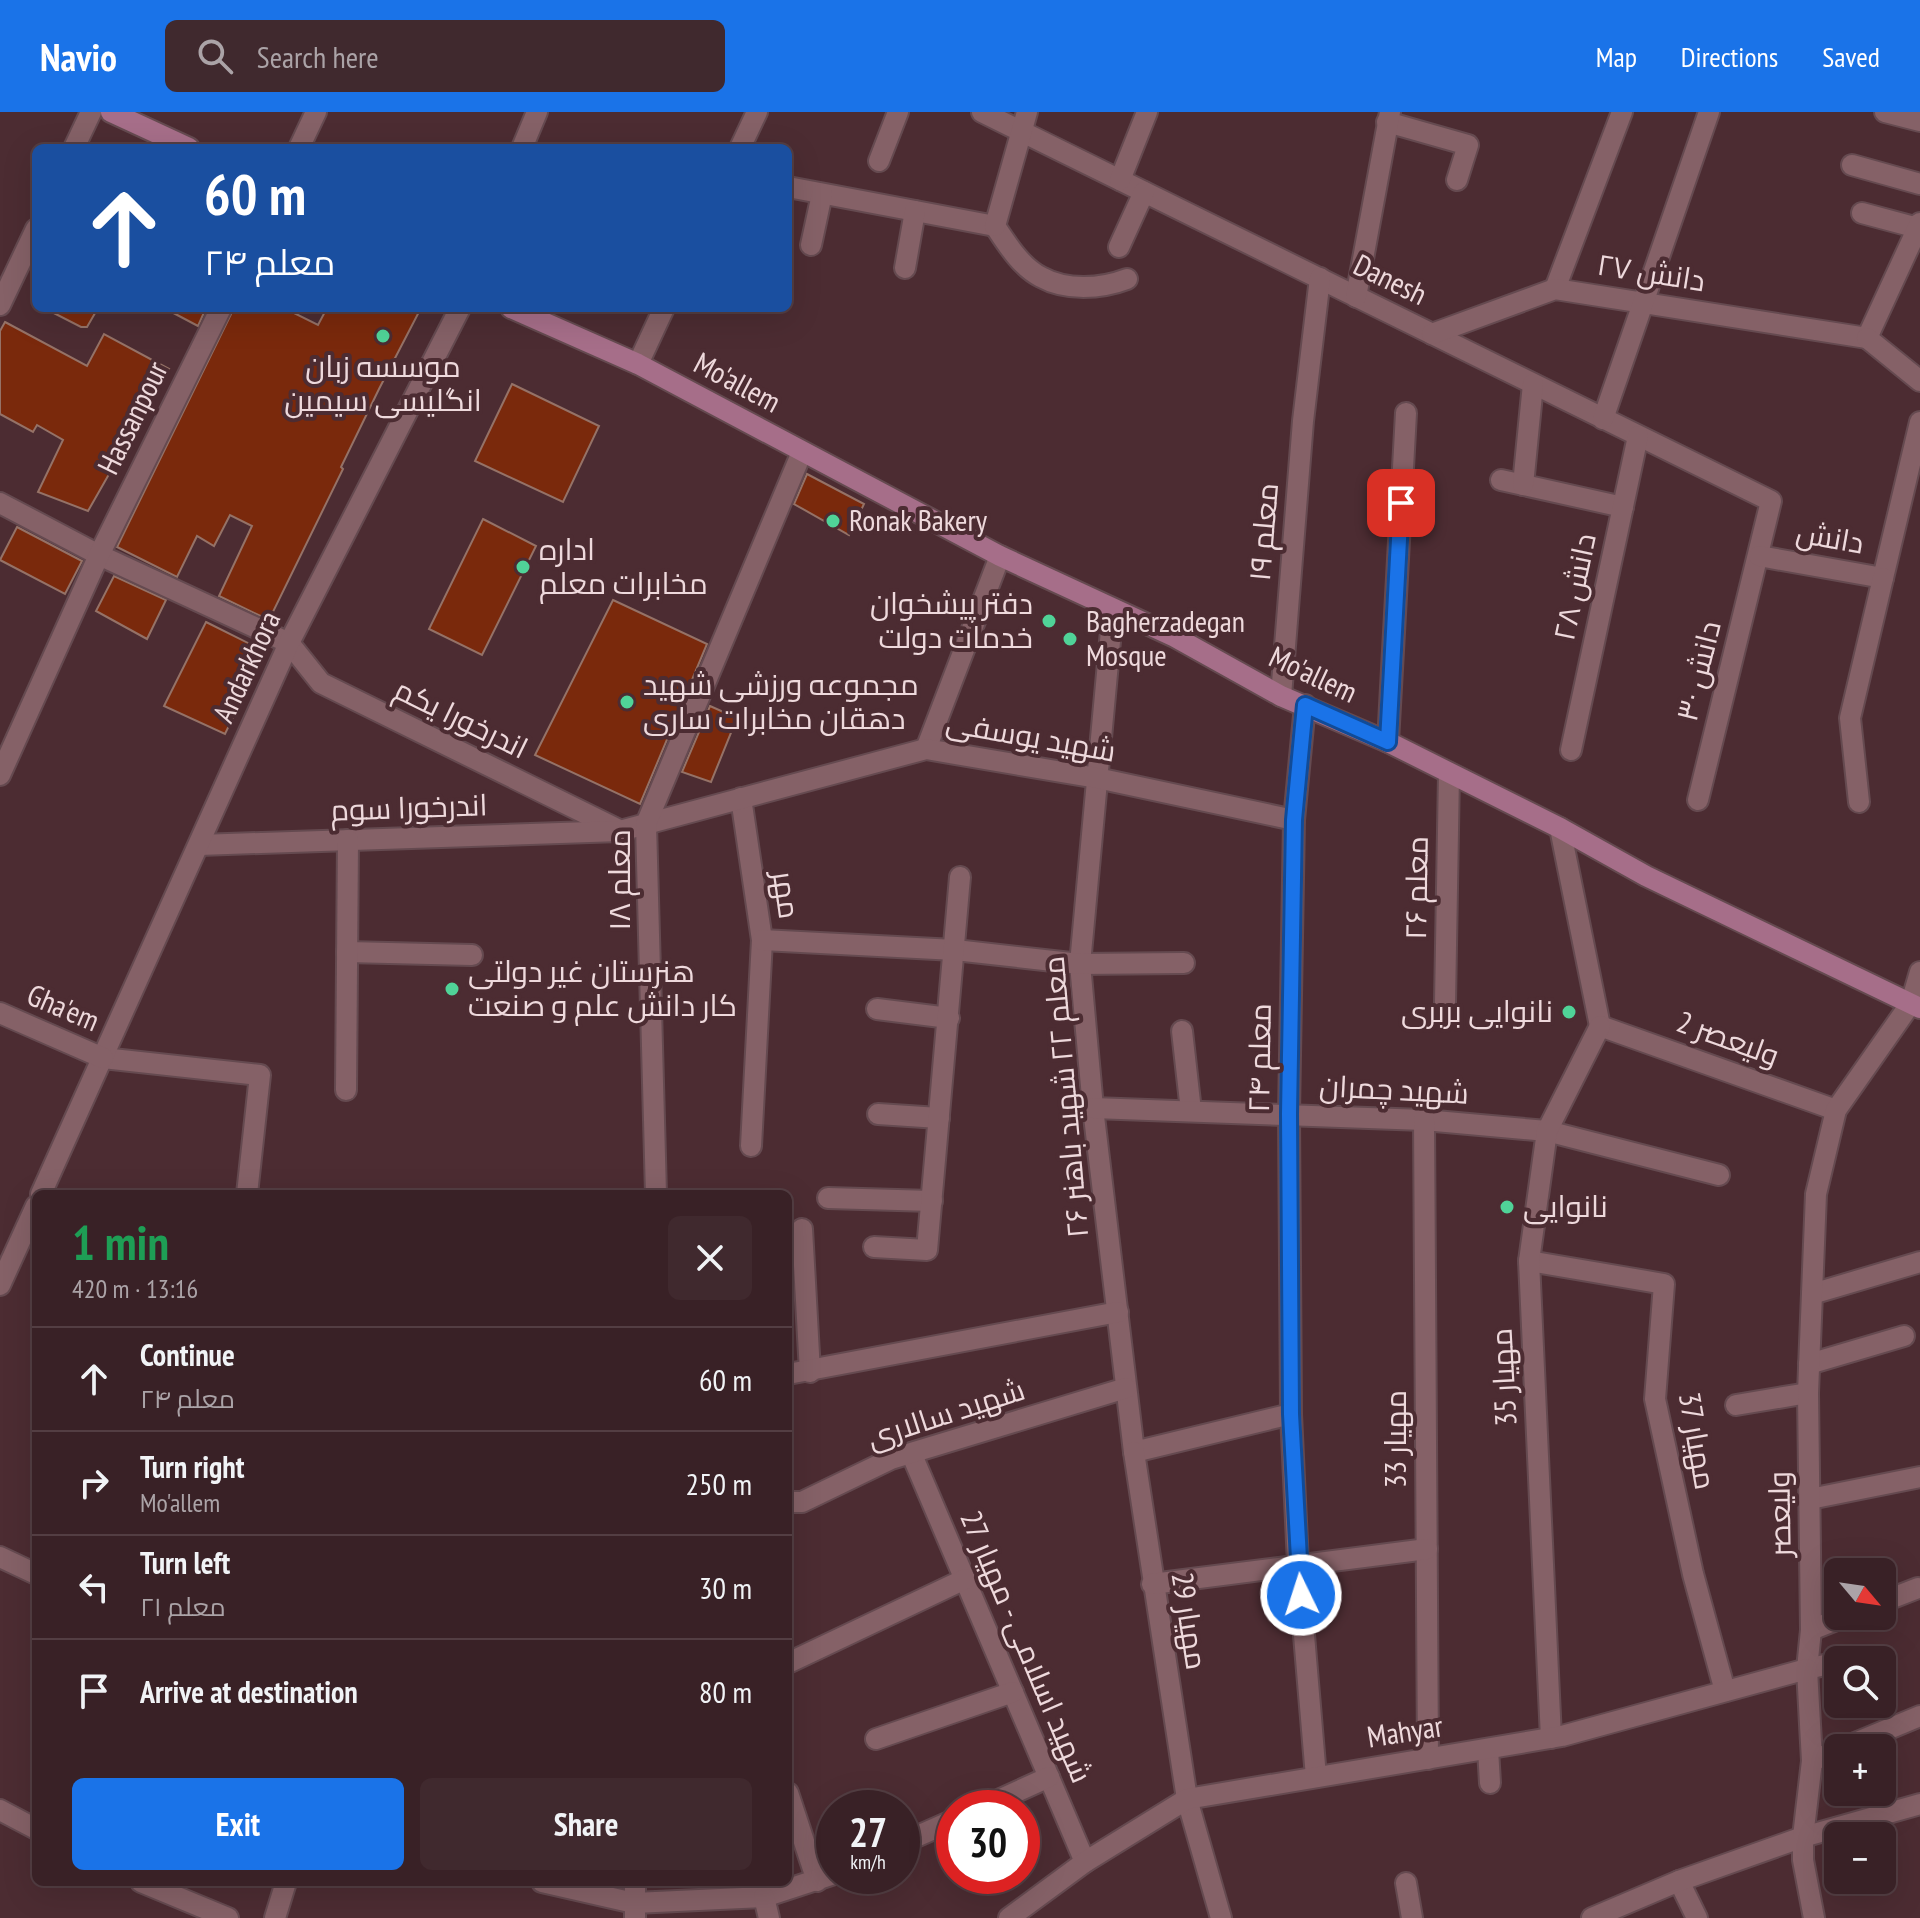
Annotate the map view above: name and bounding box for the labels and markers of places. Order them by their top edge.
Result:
marker: موسسه زبان انگلیسی سیمین [374,327,392,345]
place label: موسسه زبان انگلیسی سیمین [284,346,482,419]
pin [1367,469,1435,537]
place label: Ronak Bakery [849,500,988,539]
marker: Ronak Bakery [824,512,842,530]
place label: اداره مخابرات معلم [539,529,708,604]
marker: اداره مخابرات معلم [514,558,532,576]
place label: دفتر پیشخوان خدمات دولت [870,583,1033,656]
place label: Bagherzadegan Mosque [1086,601,1245,674]
marker: دفتر پیشخوان خدمات دولت [1040,612,1058,630]
marker: Bagherzadegan Mosque [1061,630,1079,648]
place label: مجموعه ورزشی شهید دهقان مخابرات ساری [643,664,919,737]
marker: مجموعه ورزشی شهید دهقان مخابرات ساری [618,693,636,711]
place label: هنرستان غیر دولتی کار دانش علم و صنعت [468,951,737,1026]
marker: هنرستان غیر دولتی کار دانش علم و صنعت [443,980,461,998]
place label: نانوایی بربری [1401,991,1553,1030]
marker: نانوایی بربری [1560,1003,1578,1021]
place label: نانوایی [1523,1186,1608,1225]
marker: نانوایی [1498,1198,1516,1216]

